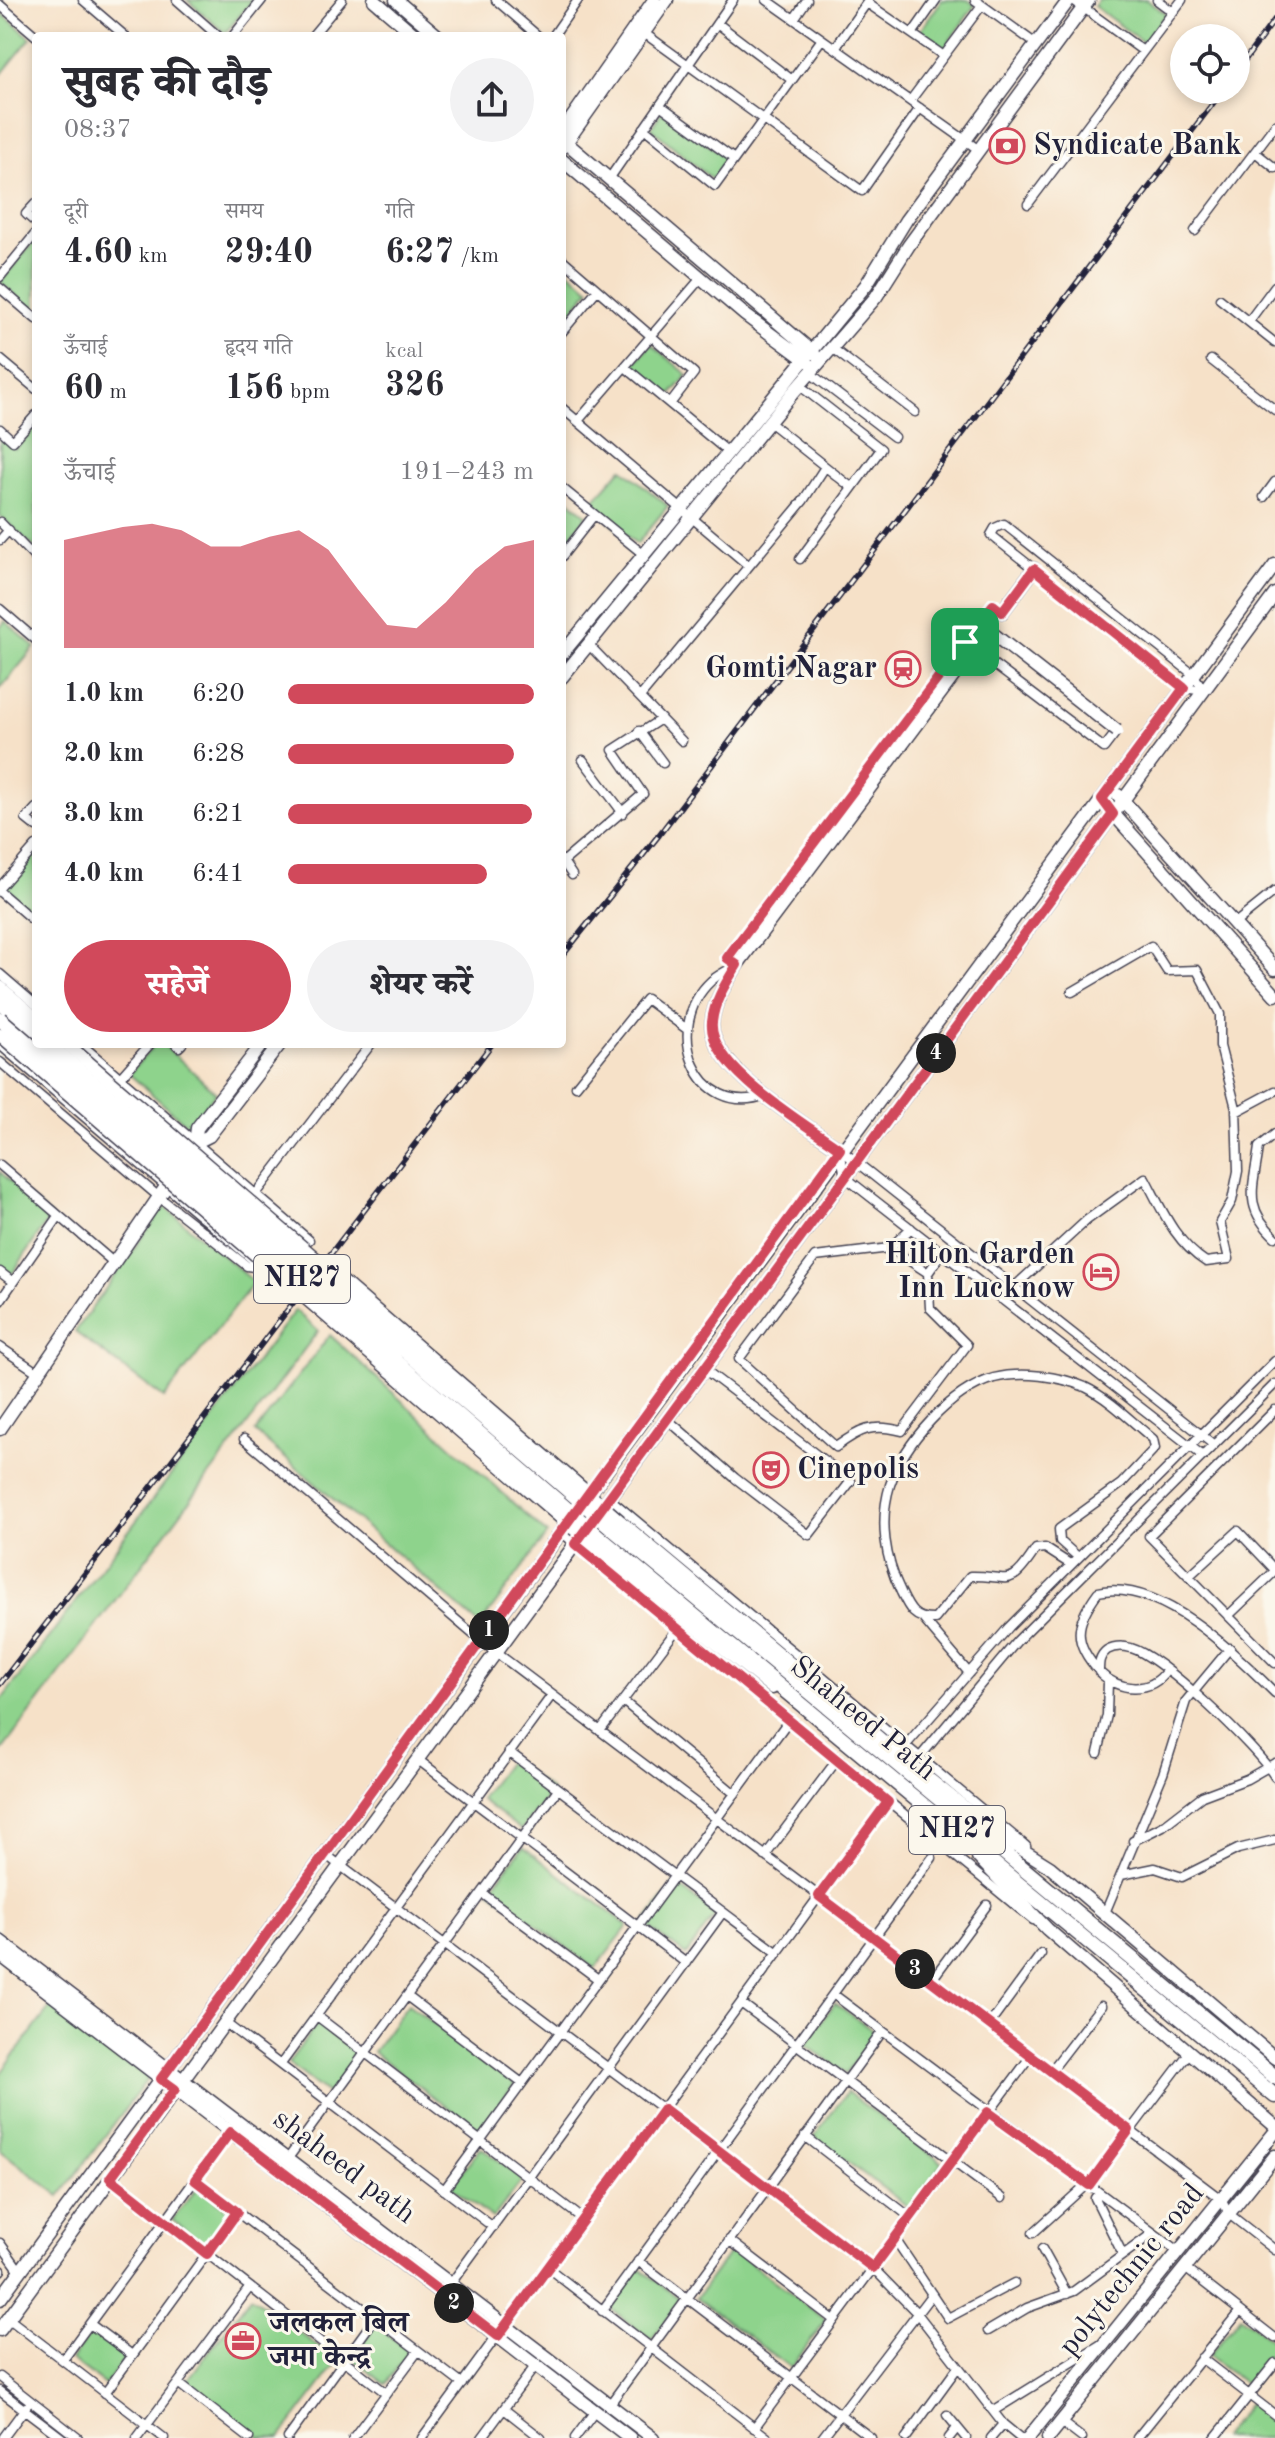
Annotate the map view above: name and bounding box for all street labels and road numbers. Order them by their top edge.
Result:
road number: NH27 [254,1255,350,1303]
street label: Shaheed Path [784,1651,942,1787]
road number: NH27 [909,1806,1005,1854]
street label: shaheed path [267,2104,421,2230]
street label: polytechnic road [1054,2178,1210,2362]

